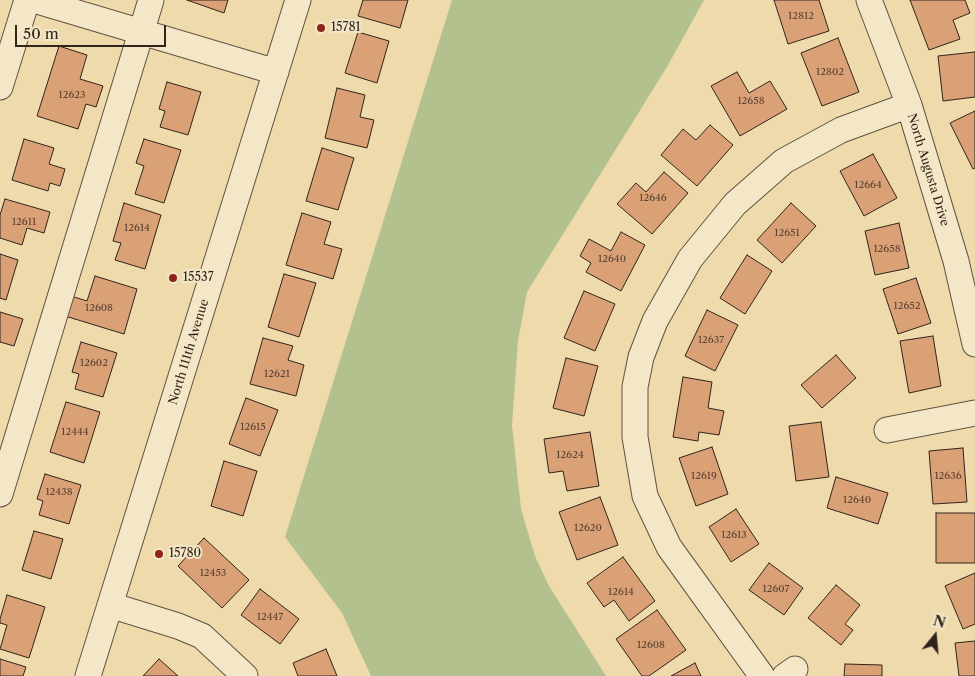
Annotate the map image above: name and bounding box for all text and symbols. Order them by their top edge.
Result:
house number: 12812 [788,10,814,22]
scale bar [18,15,169,47]
place label: 15781 [331,21,361,35]
marker: 15781 [315,22,327,34]
text: 50 m [23,24,59,43]
house number: 12802 [816,66,844,78]
house number: 12623 [58,89,86,101]
house number: 12658 [737,95,765,107]
street label: North Augusta Drive [904,112,952,228]
house number: 12664 [854,179,882,191]
house number: 12646 [639,192,667,204]
house number: 12611 [12,216,36,228]
house number: 12614 [124,222,150,234]
house number: 12651 [774,227,800,239]
house number: 12658 [873,243,901,255]
house number: 12640 [598,253,626,265]
place label: 15537 [183,271,214,285]
marker: 15537 [167,272,179,284]
street label: North 111th Avenue [166,297,212,407]
house number: 12652 [894,300,920,312]
house number: 12608 [85,302,113,314]
house number: 12637 [698,334,724,346]
house number: 12602 [80,357,108,369]
house number: 12621 [264,368,290,380]
house number: 12615 [240,421,266,433]
house number: 12444 [61,426,89,438]
house number: 12624 [556,449,584,461]
house number: 12619 [691,470,717,482]
house number: 12636 [934,470,962,482]
house number: 12438 [45,486,73,498]
house number: 12640 [843,494,871,506]
house number: 12620 [574,522,602,534]
house number: 12613 [721,529,747,541]
place label: 15780 [169,547,201,561]
marker: 15780 [153,548,165,560]
house number: 12453 [200,567,226,579]
house number: 12607 [762,583,790,595]
house number: 12614 [608,586,634,598]
house number: 12447 [257,611,283,623]
north arrow [910,611,960,661]
text: N [931,611,948,632]
house number: 12608 [637,639,665,651]

